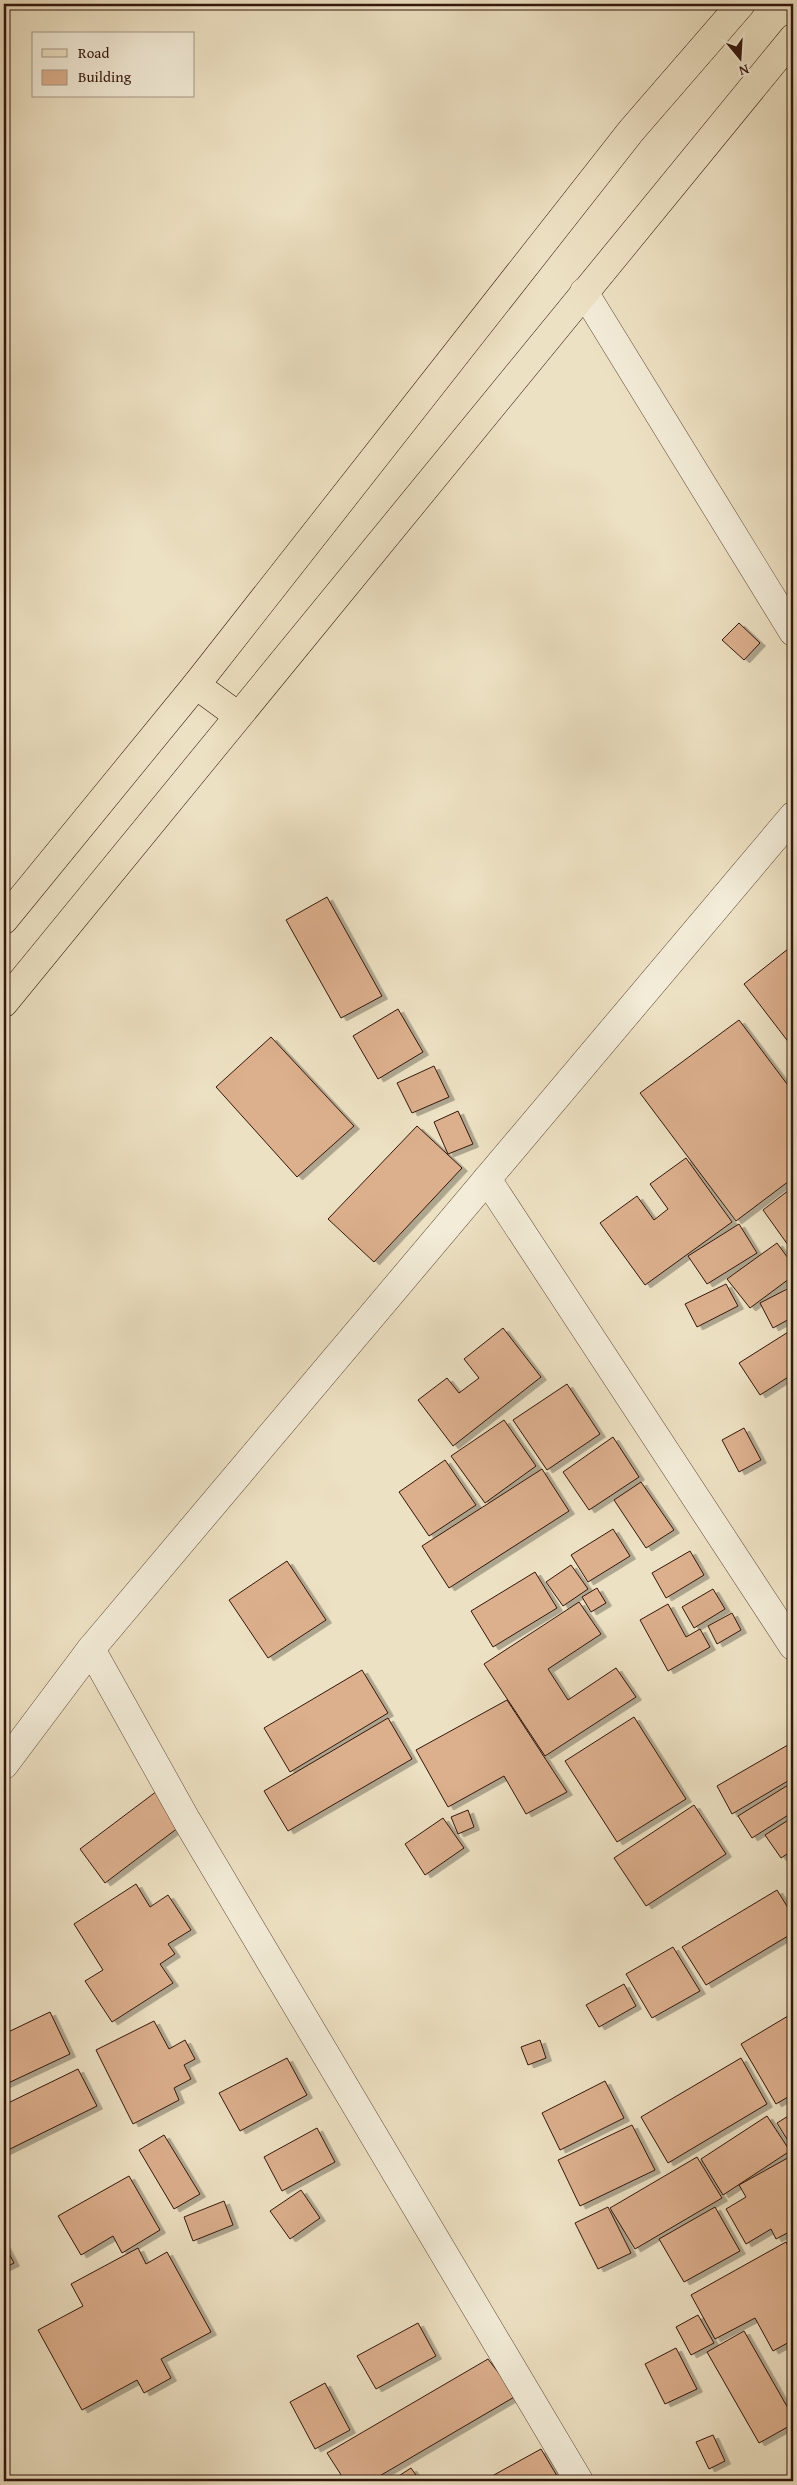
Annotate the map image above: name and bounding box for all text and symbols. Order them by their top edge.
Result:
legend [32,32,195,98]
north arrow [714,32,764,82]
text: Road [78,42,109,63]
text: N [736,59,752,82]
text: Building [78,66,132,87]

